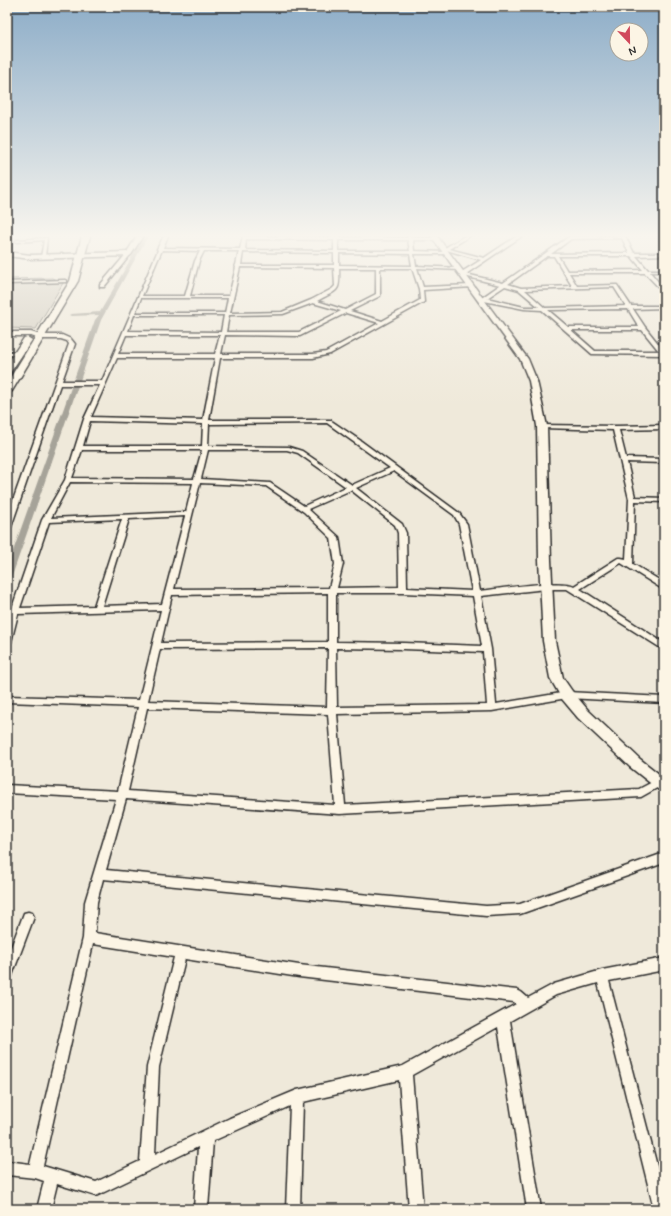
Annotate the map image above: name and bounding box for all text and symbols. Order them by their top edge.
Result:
north arrow [609,22,649,62]
text: N [626,42,638,58]

